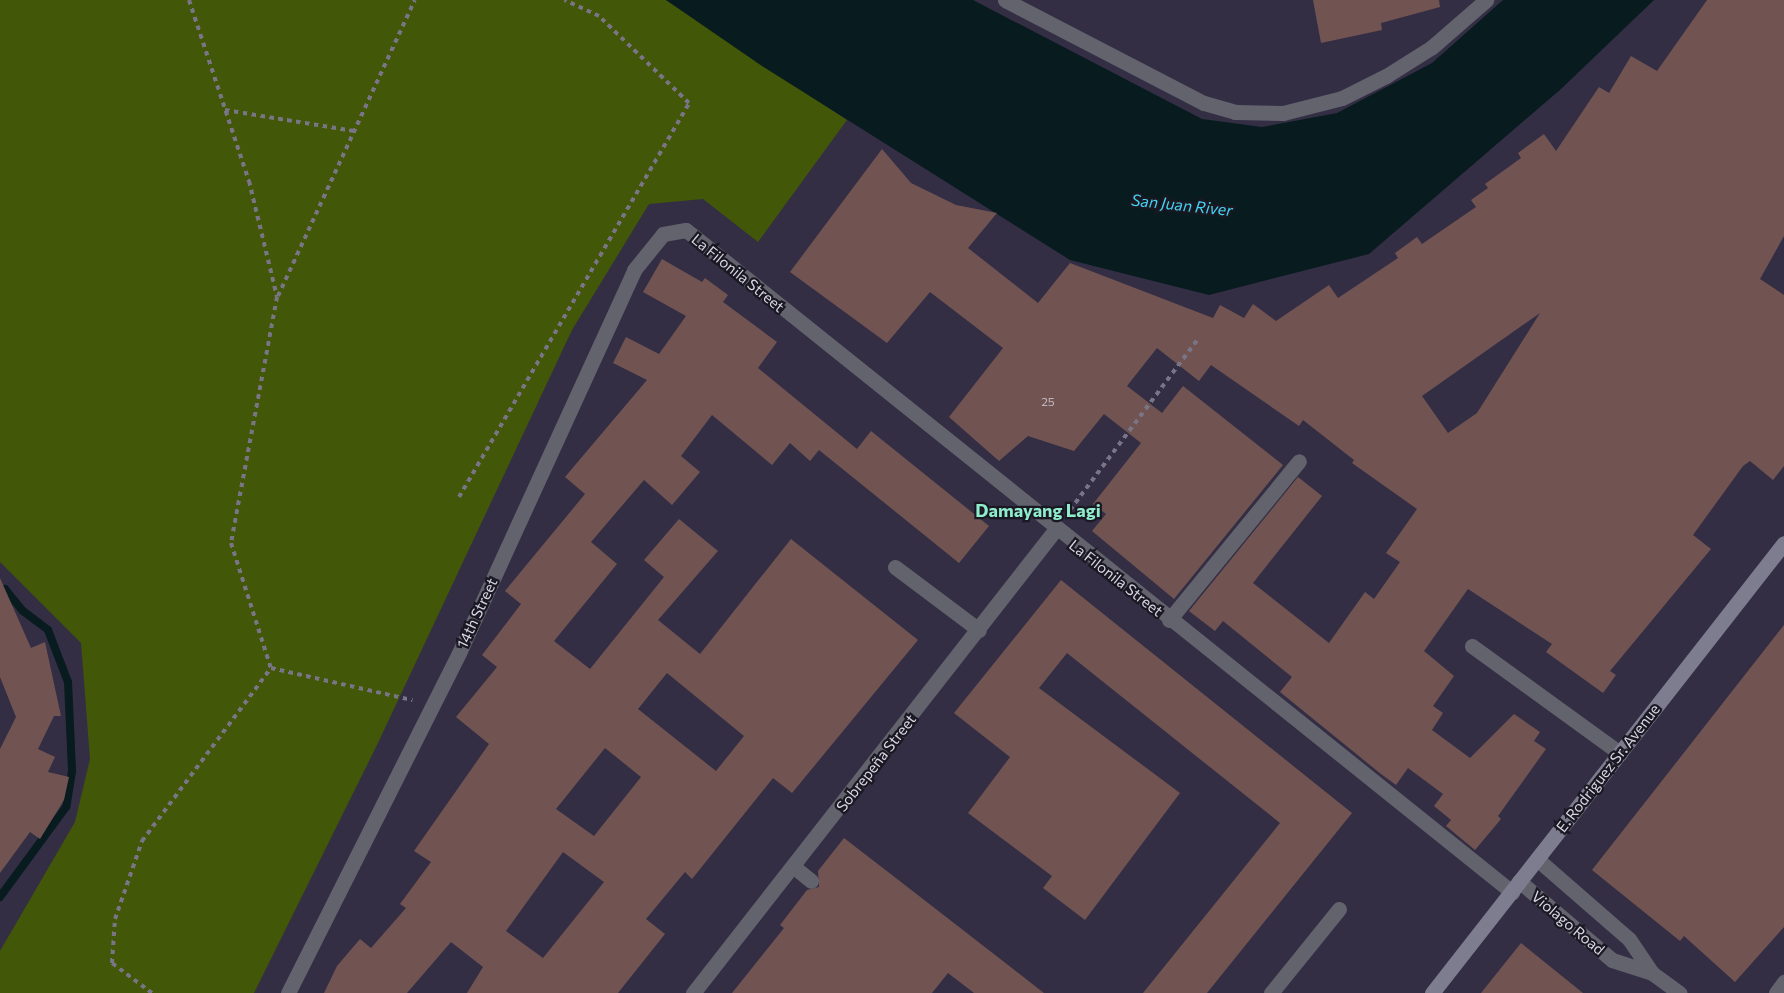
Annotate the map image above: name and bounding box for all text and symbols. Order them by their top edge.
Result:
water label: San Juan River [1130,190,1234,220]
street label: La Filonila Street [688,230,788,316]
house number: 25 [1041,395,1055,409]
district label: Damayang Lagi [975,499,1101,521]
street label: La Filonila Street [1066,536,1166,620]
street label: 14th Street [453,575,501,651]
street label: E. Rodriguez Sr. Avenue [1552,700,1664,836]
street label: Sobrepeña Street [832,711,920,815]
street label: Violago Road [1528,887,1608,959]

